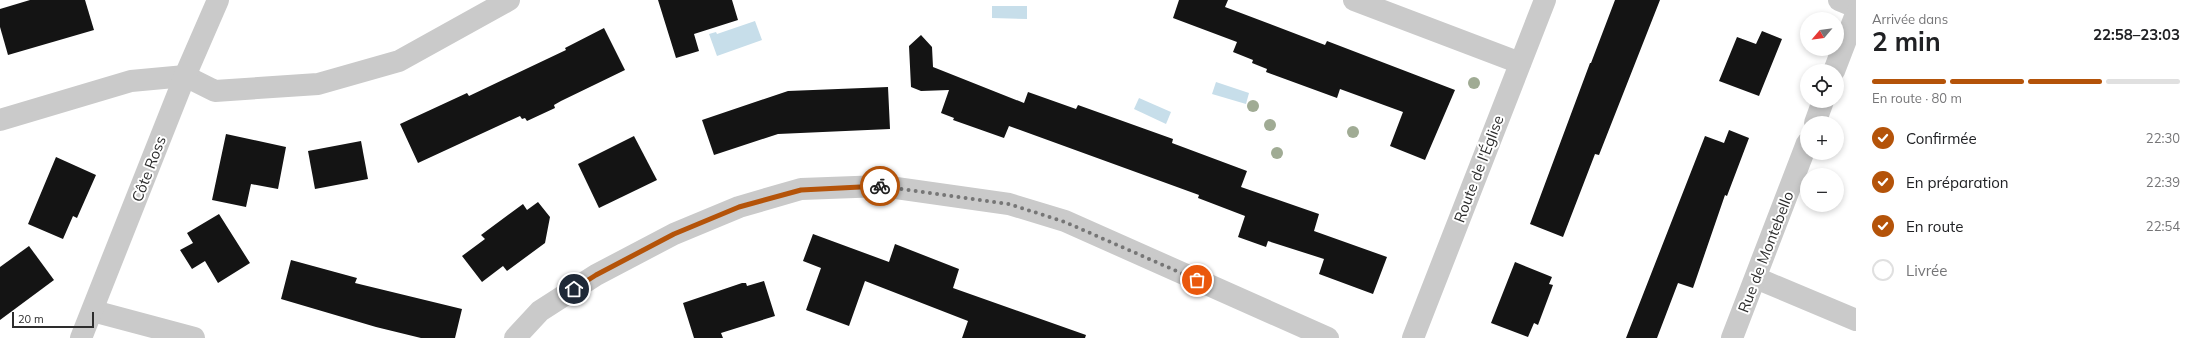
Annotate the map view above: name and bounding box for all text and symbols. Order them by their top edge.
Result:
text: Arrivée dans [1872,11,1948,27]
north arrow [1800,12,1844,56]
map controls [1800,12,1844,212]
text: 2 min [1872,25,1941,58]
text: 22:58–23:03 [2093,25,2180,44]
button: locate [1800,64,1844,108]
text: En route · 80 m [1872,90,1962,106]
street label: Route de l'Église [1449,113,1508,225]
button: + [1800,116,1844,160]
icon: check [1872,127,1894,149]
text: Confirmée [1906,129,1977,148]
text: 22:30 [2146,130,2180,146]
street label: Côte Ross [127,133,170,204]
courier [860,166,900,206]
button: − [1800,168,1844,212]
icon: check [1872,171,1894,193]
text: En préparation [1906,173,2009,192]
text: 22:39 [2146,174,2180,190]
icon: bike [869,175,891,197]
street label: Rue de Montebello [1734,188,1797,315]
icon: check [1872,215,1894,237]
text: En route [1906,217,1963,236]
text: 22:54 [2146,218,2180,234]
text: Livrée [1906,261,1947,280]
pin [1180,263,1214,297]
icon: bag [1186,269,1208,291]
pin [557,272,591,306]
icon: home [563,278,585,300]
scale bar [12,310,94,329]
text: 20 m [18,312,44,326]

